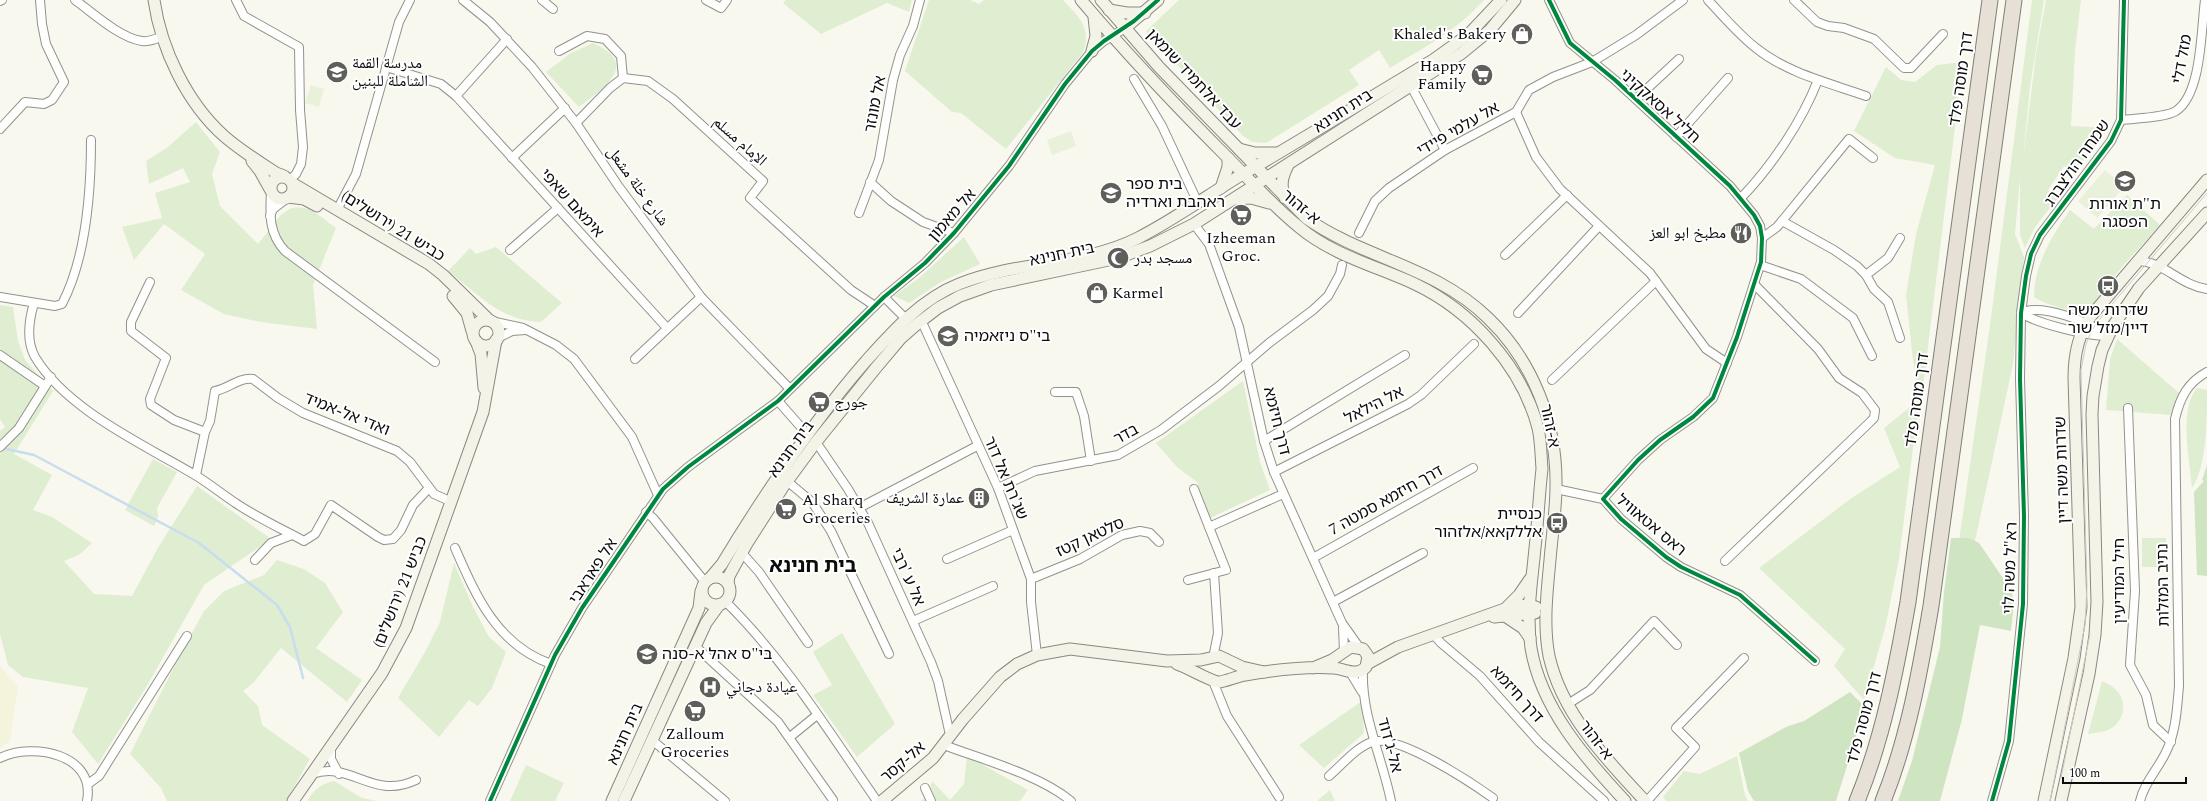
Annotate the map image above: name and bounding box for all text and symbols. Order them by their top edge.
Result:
shop icon: Khaled's Bakery [1509,21,1535,47]
place label: Khaled's Bakery [1393,22,1507,46]
street label: עבד אלחמיד שומאן [1141,23,1247,135]
street label: דרך מוסה פלד [1943,30,1980,128]
street label: מזל דלי [2166,32,2198,86]
place label: مدرسة القمة الشاملة للبنين [352,51,428,93]
place label: Happy Family [1418,54,1467,96]
school or university icon: مدرسة القمة الشاملة للبنين [324,59,350,85]
supermarket icon: Happy Family [1469,62,1495,88]
street label: חליל אסאקקיני [1614,63,1706,149]
street label: אל מונזר [858,74,892,134]
street label: בית חנינא [1309,83,1377,139]
street label: אל עלמי פיידי [1412,96,1504,162]
street label: الإمام مسلم [708,110,772,172]
street label: שמחה הולצברג [2038,114,2116,212]
street label: شارع خلة مشعل [601,141,675,231]
street label: אימאם שאפי [534,163,610,243]
school or university icon: ת"ת אורות הפסגה [2112,168,2138,194]
place label: בית ספר ראהבת וארדיה [1126,172,1225,214]
school or university icon: בית ספר ראהבת וארדיה [1098,180,1124,206]
street label: אל מאמון [922,183,982,247]
street label: כביש 21 (ירושלים) [336,184,450,268]
street label: א-זהור [1276,184,1326,230]
place label: ת"ת אורות הפסגה [2089,192,2161,234]
supermarket icon: Izheeman Groc. [1228,202,1254,228]
restaurant icon: مطبخ ابو العز [1728,220,1754,246]
place label: مطبخ ابو العز [1648,221,1726,245]
place label: Izheeman Groc. [1206,226,1276,268]
street label: בית חנינא [1027,235,1097,273]
mosque icon: مسجد بدر [1105,245,1131,271]
place label: مسجد بدر [1133,246,1192,270]
bus stop icon: שדרות משה דיין/מזל שור [2095,273,2121,299]
shop icon: Karmel [1084,280,1110,306]
place label: Karmel [1112,281,1164,305]
place label: שדרות משה דיין/מזל שור [2068,298,2148,340]
school or university icon: בי"ס ניזאמיה [935,323,961,349]
place label: בי"ס ניזאמיה [964,324,1050,348]
street label: דרך מוסה פלד [1899,351,1936,449]
street label: אל הילאל [1340,380,1408,430]
street label: דרך חיזמא [1257,384,1297,458]
street label: ואדי אל-אמיד [300,386,394,442]
supermarket icon: جورج [806,389,832,415]
place label: جورج [834,390,868,414]
street label: א-זהור [1534,402,1566,450]
street label: בית חנינא [762,415,820,483]
street label: שדרות משה דיין [2048,416,2076,524]
street label: בדר [1109,417,1143,451]
street label: שג'רת אל דור [978,432,1034,524]
street label: דרך חיזמא סמטה 7 [1325,459,1448,541]
building icon: عمارة الشريف [966,485,992,511]
place label: عمارة الشريف [886,486,964,510]
place label: Al Sharq Groceries [802,488,871,530]
street label: ראס אטאוויל [1610,488,1692,562]
supermarket icon: Al Sharq Groceries [773,496,799,522]
place label: כנסיית אללקאא/אלזהור [1434,502,1542,544]
bus stop icon: כנסיית אללקאא/אלזהור [1544,510,1570,536]
street label: סלטאן קטז [1052,511,1128,563]
street label: רא"ל משה לוי [1996,522,2024,614]
street label: כביש 21 (ירושלים) [367,533,433,651]
street label: אל פאראבי [563,533,623,609]
street label: חיל המודיעין [2107,538,2131,624]
street label: נתיב המזלות [2150,543,2176,627]
street label: אל ע 'רבי [885,544,931,610]
district label: בית חנינא [769,551,857,581]
school or university icon: בי"ס אהל א-סנה [634,641,660,667]
place label: בי"ס אהל א-סנה [662,642,772,666]
street label: דרך חיזמא [1485,660,1550,728]
street label: דרך מוסה פלד [1840,669,1888,767]
hospital icon: عيادة دجاني [697,674,723,700]
place label: عيادة دجاني [726,675,797,699]
supermarket icon: Zalloum Groceries [682,698,708,724]
street label: בית חנינא [601,699,649,769]
street label: אל-ג'דוד [1371,715,1409,775]
street label: א-זהור [1573,715,1619,765]
place label: Zalloum Groceries [661,722,729,764]
street label: אל-קסר [875,736,931,788]
scale bar [2063,759,2186,785]
text: 100 m [2069,764,2100,783]

